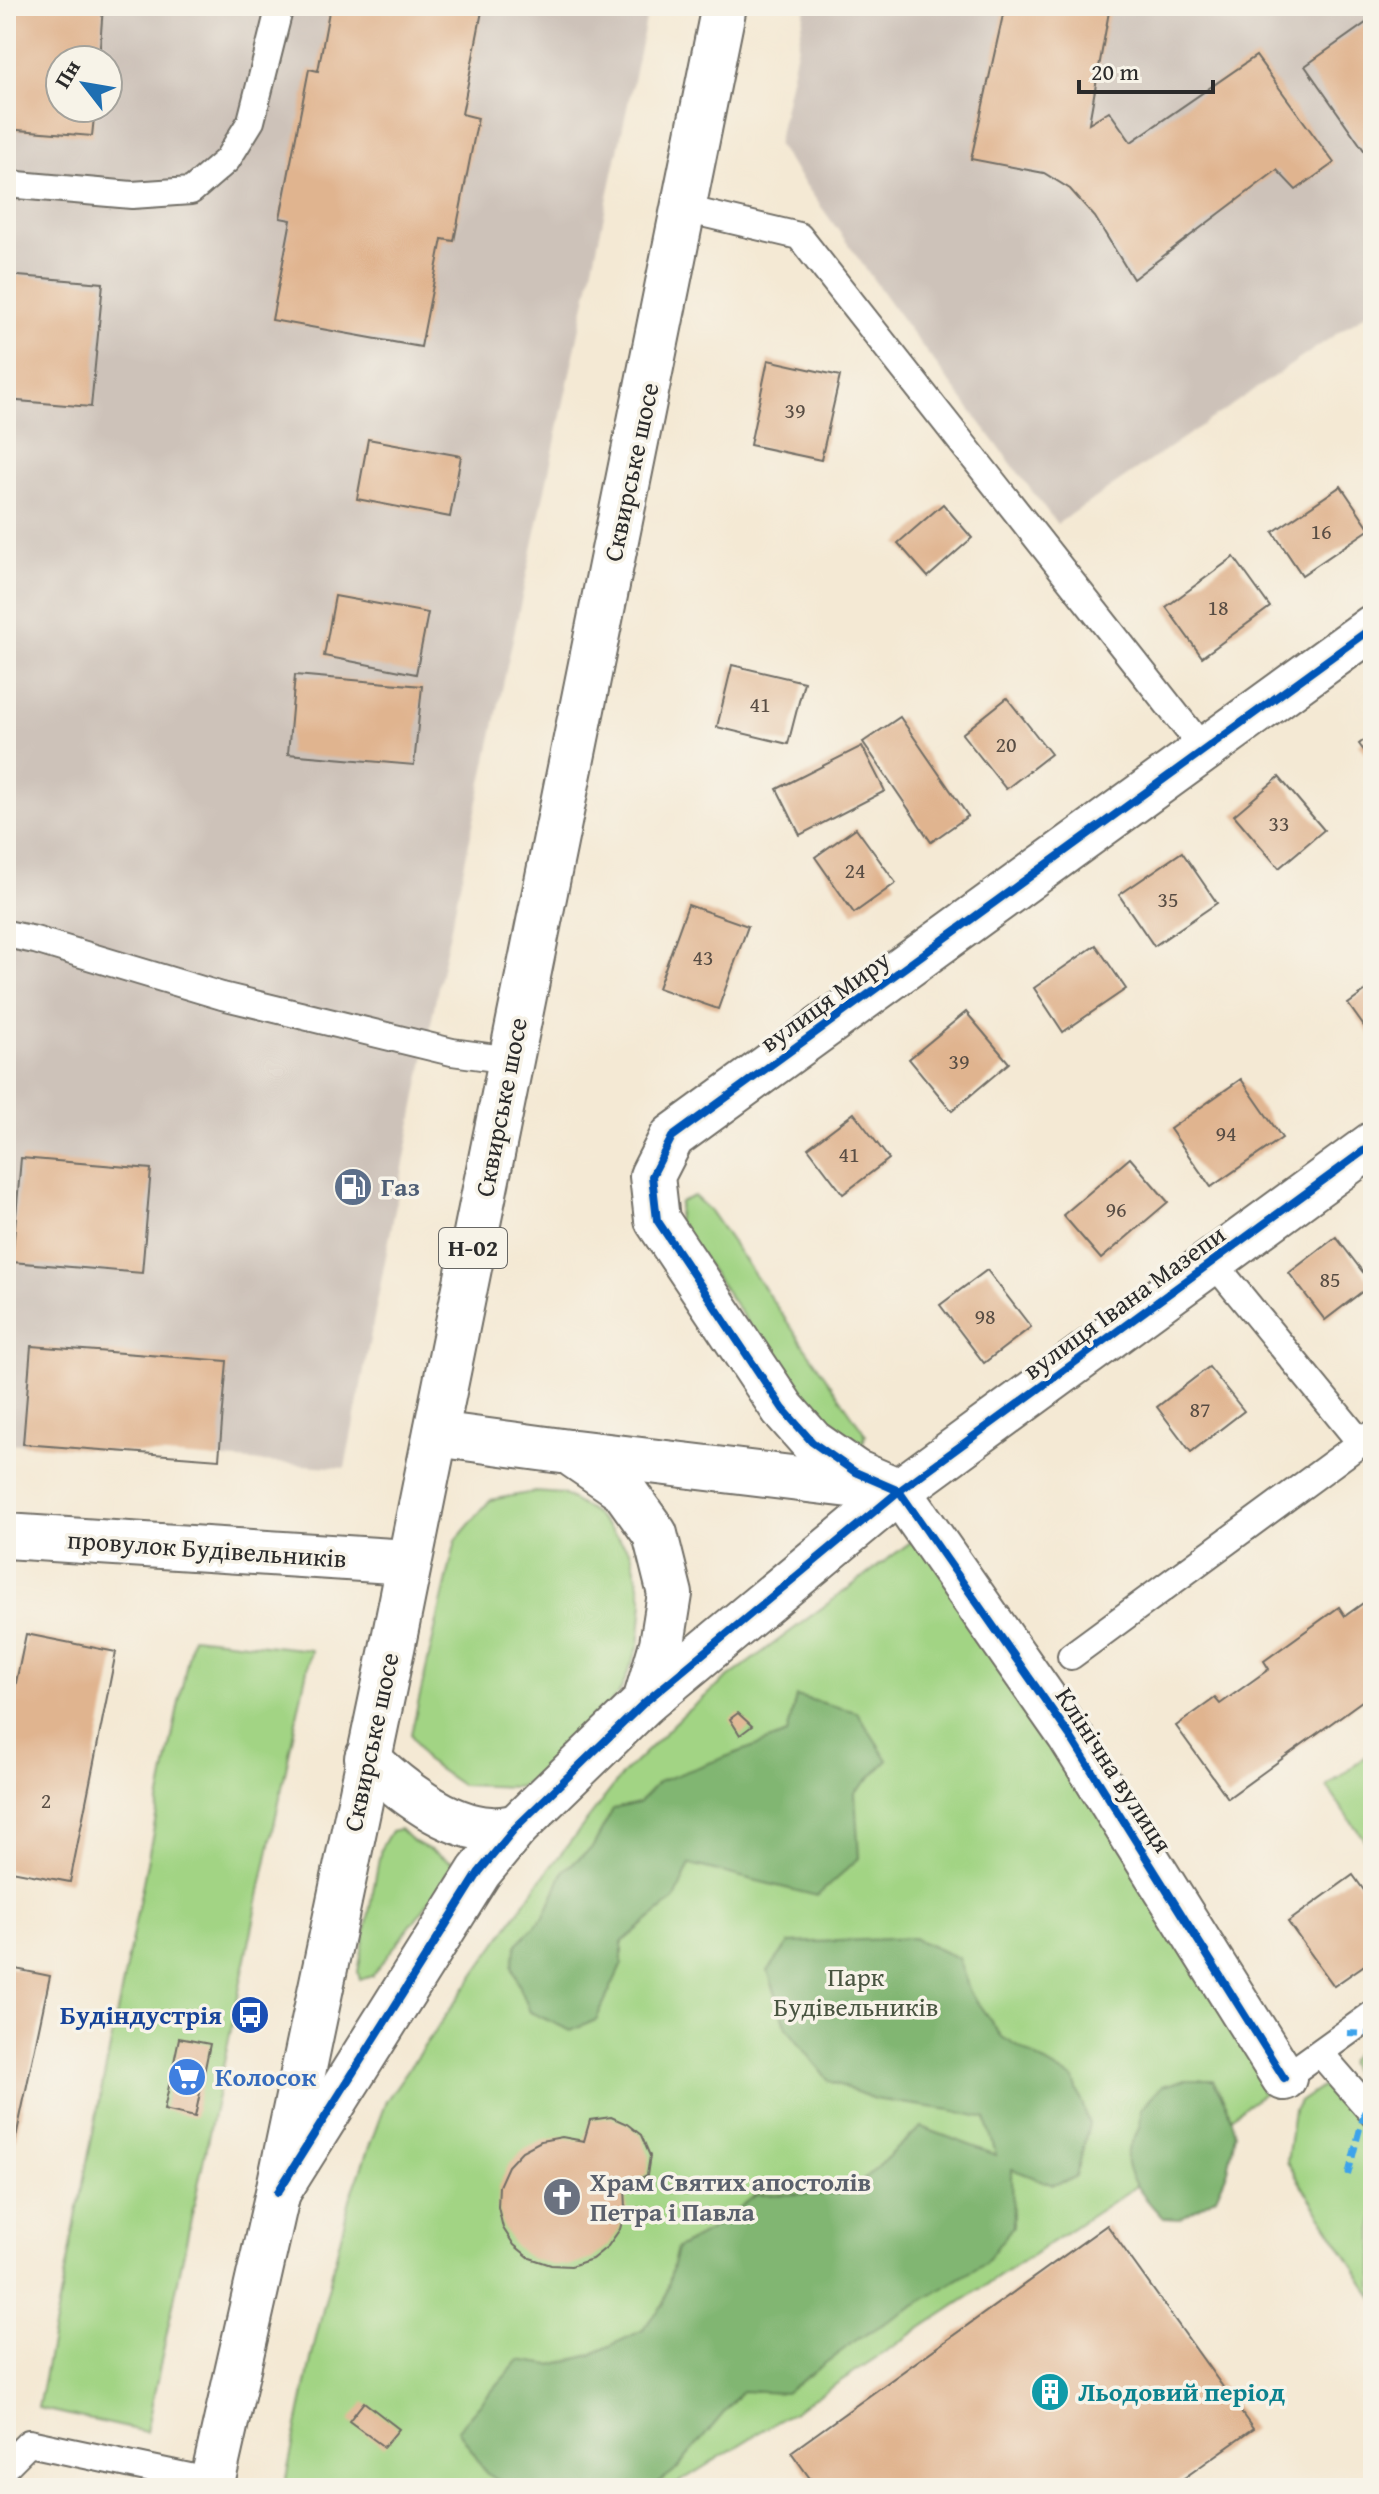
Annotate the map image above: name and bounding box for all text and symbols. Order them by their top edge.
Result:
north arrow [44,44,124,124]
scale bar [1079,44,1213,94]
text: Пн [46,53,88,94]
text: 20 m [1091,54,1139,89]
street label: Сквирське шосе [593,379,668,565]
house number: 39 [784,394,806,426]
house number: 16 [1310,515,1332,547]
house number: 18 [1207,591,1229,623]
house number: 41 [749,688,771,720]
house number: 20 [995,728,1017,760]
house number: 33 [1268,807,1290,839]
house number: 24 [844,854,866,886]
house number: 35 [1157,883,1179,915]
street label: вулиця Миру [752,940,898,1061]
house number: 43 [692,941,714,973]
street label: Сквирське шосе [464,1014,537,1200]
house number: 39 [948,1045,970,1077]
house number: 94 [1215,1117,1237,1149]
house number: 41 [838,1138,860,1170]
fuel station icon: Газ [332,1166,374,1208]
place label: Газ [381,1167,420,1206]
house number: 96 [1105,1193,1127,1225]
street label: вулиця Івана Мазепи [1014,1215,1233,1389]
road number: Н-02 [439,1228,507,1268]
house number: 85 [1319,1263,1341,1295]
house number: 98 [974,1300,996,1332]
house number: 87 [1189,1393,1211,1425]
street label: провулок Будівельників [66,1519,348,1578]
street label: Сквирське шосе [333,1649,408,1835]
street label: Клінічна вулиця [1046,1679,1183,1860]
house number: 2 [41,1784,51,1816]
park label: Парк Будівельників [773,1957,939,2026]
bus stop icon: Будіндустрія [229,1994,271,2036]
place label: Будіндустрія [60,1995,222,2034]
supermarket icon: Колосок [166,2056,208,2098]
place label: Колосок [215,2057,316,2096]
place label: Храм Святих апостолів Петра і Павла [590,2162,871,2231]
church icon: Храм Святих апостолів Петра і Павла [541,2176,583,2218]
building icon: Льодовий період [1029,2371,1071,2413]
place label: Льодовий період [1078,2372,1285,2411]

